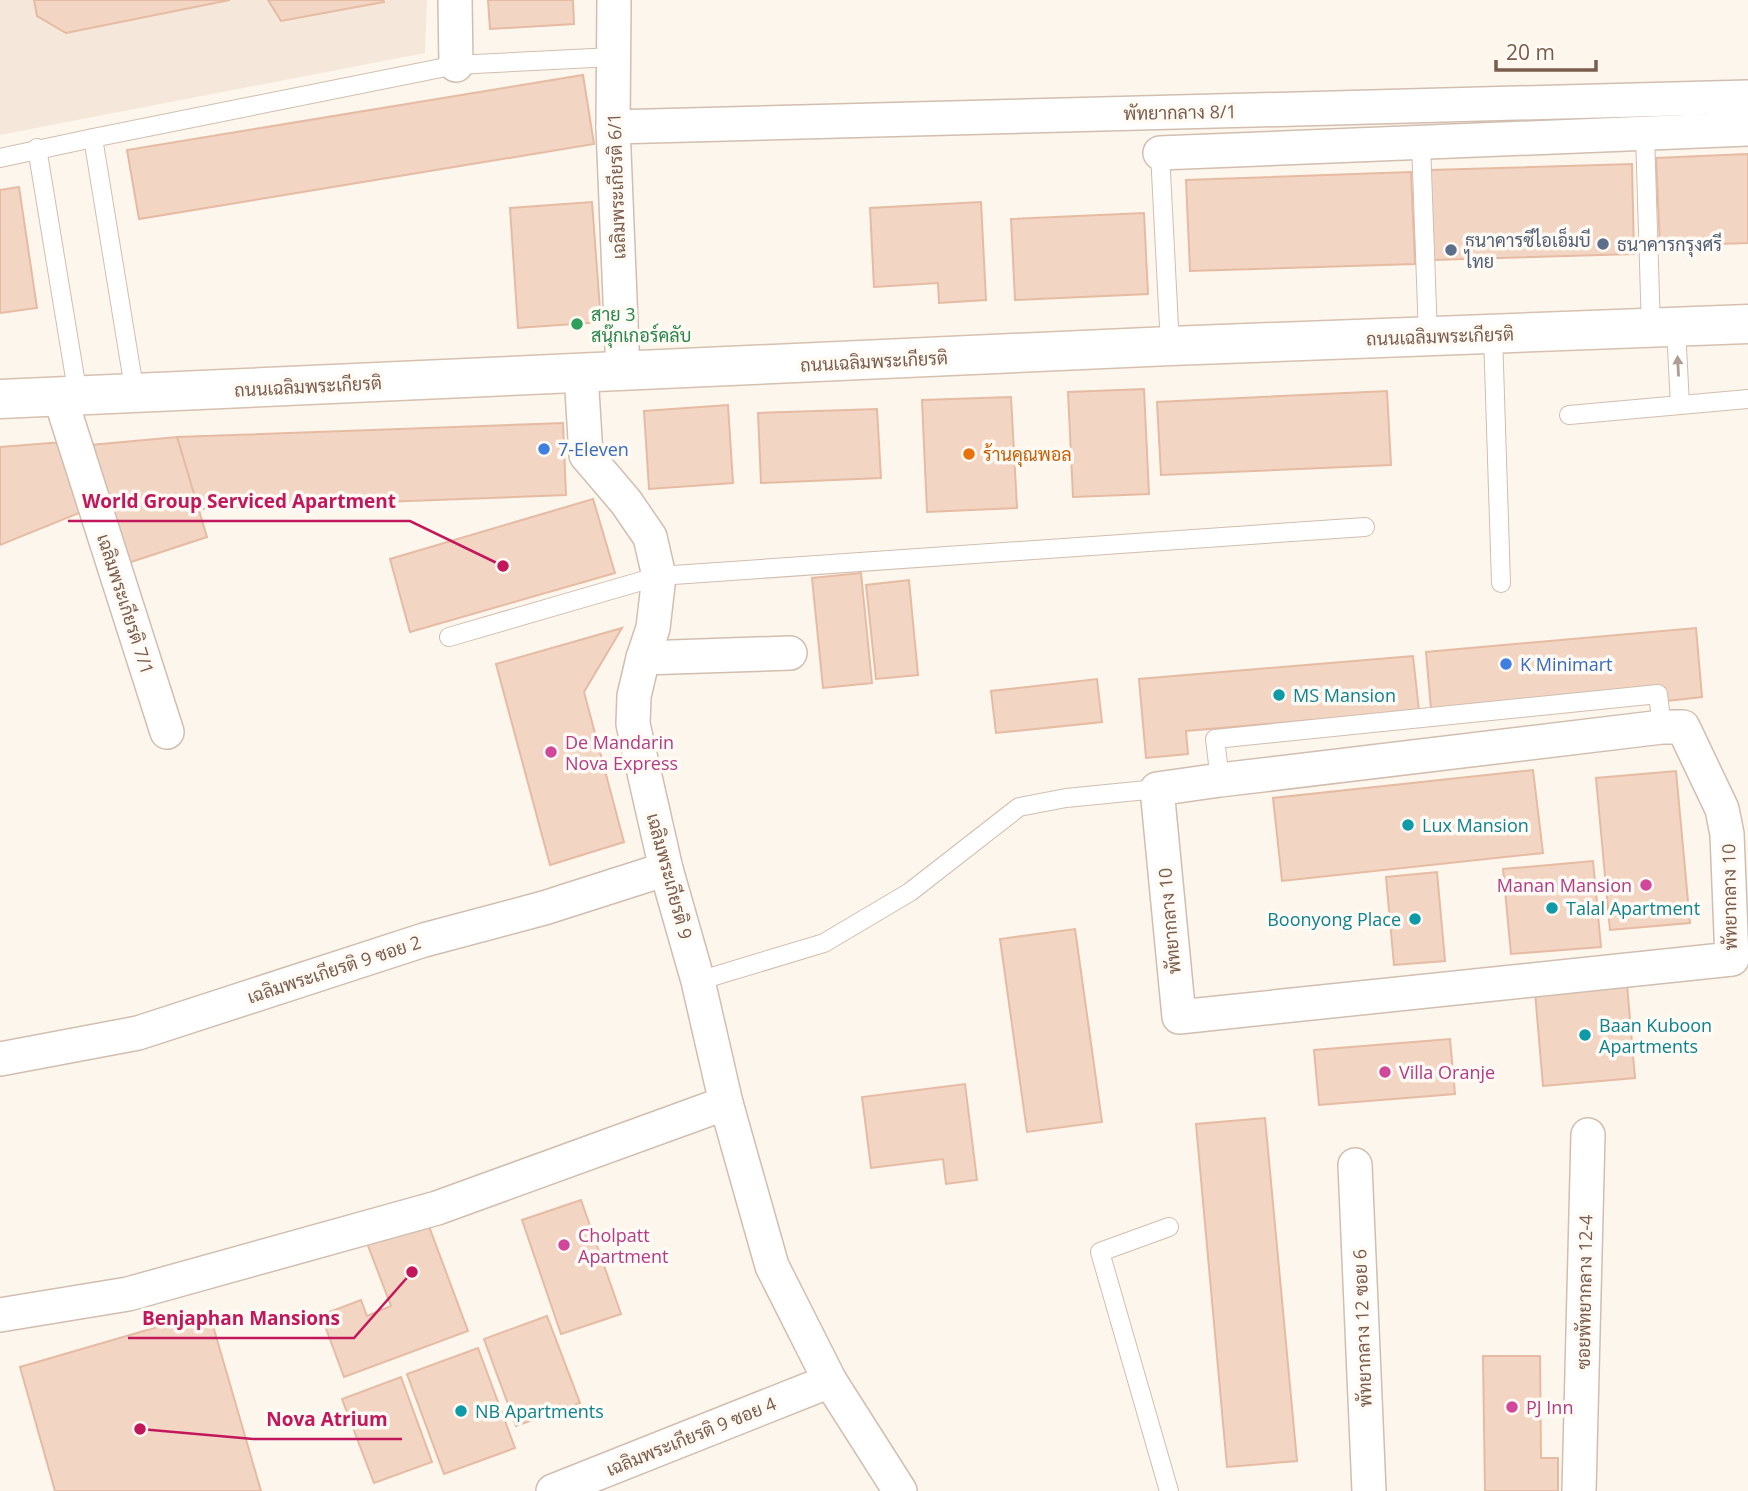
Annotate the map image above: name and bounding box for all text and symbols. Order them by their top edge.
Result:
scale bar [1496,28,1596,72]
text: 20 m [1506,38,1555,66]
street label: พัทยากลาง 8/1 [1123,99,1237,125]
street label: เฉลิมพระเกียรติ 6/1 [601,112,631,260]
place label: ธนาคารซีไอเอ็มบี ไทย [1463,227,1591,273]
place label: ธนาคารกรุงศรี [1617,232,1722,257]
marker: ธนาคารกรุงศรี [1595,236,1611,252]
marker: ธนาคารซีไอเอ็มบี ไทย [1443,242,1459,258]
place label: สาย 3 สนุ๊กเกอร์คลับ [591,302,691,348]
marker: สาย 3 สนุ๊กเกอร์คลับ [569,316,585,332]
street label: ถนนเฉลิมพระเกียรติ [1366,321,1514,351]
street label: ถนนเฉลิมพระเกียรติ [800,345,948,377]
one-way arrow [1673,355,1684,377]
street label: ถนนเฉลิมพระเกียรติ [234,370,382,402]
place label: 7-Eleven [558,437,629,461]
marker: 7-Eleven [536,441,552,457]
place label: ร้านคุณพอล [983,442,1072,467]
marker: ร้านคุณพอล [961,446,977,462]
callout: World Group Serviced Apartment [68,481,410,521]
text: World Group Serviced Apartment [82,488,396,514]
street label: เฉลิมพระเกียรติ 7/1 [92,531,160,677]
place label: K Minimart [1520,652,1612,676]
marker: K Minimart [1498,656,1514,672]
place label: MS Mansion [1293,683,1396,707]
marker: MS Mansion [1271,687,1287,703]
place label: De Mandarin Nova Express [565,730,678,775]
marker: De Mandarin Nova Express [543,744,559,760]
street label: เฉลิมพระเกียรติ 9 [642,810,698,942]
place label: Lux Mansion [1422,813,1529,837]
marker: Lux Mansion [1400,817,1416,833]
street label: พัทยากลาง 10 [1716,843,1742,951]
street label: พัทยากลาง 10 [1152,867,1186,975]
place label: Manan Mansion [1497,873,1632,897]
marker: Manan Mansion [1638,877,1654,893]
place label: Talal Apartment [1566,896,1700,920]
marker: Talal Apartment [1544,900,1560,916]
place label: Boonyong Place [1267,907,1401,931]
marker: Boonyong Place [1407,911,1423,927]
street label: เฉลิมพระเกียรติ 9 ซอย 2 [244,930,424,1008]
place label: Baan Kuboon Apartments [1599,1013,1712,1058]
marker: Baan Kuboon Apartments [1577,1027,1593,1043]
place label: Villa Oranje [1399,1060,1495,1084]
marker: Villa Oranje [1377,1064,1393,1080]
street label: ซอยพัทยากลาง 12-4 [1571,1214,1597,1370]
place label: Cholpatt Apartment [578,1223,668,1268]
marker: Cholpatt Apartment [556,1237,572,1253]
street label: พัทยากลาง 12 ซอย 6 [1347,1248,1377,1408]
callout: Benjaphan Mansions [128,1298,354,1338]
text: Benjaphan Mansions [142,1305,340,1331]
street label: เฉลิมพระเกียรติ 9 ซอย 4 [603,1391,779,1481]
place label: PJ Inn [1526,1395,1573,1419]
callout: Nova Atrium [253,1399,402,1439]
place label: NB Apartments [475,1399,604,1423]
marker: PJ Inn [1504,1399,1520,1415]
marker: NB Apartments [453,1403,469,1419]
text: Nova Atrium [266,1406,388,1432]

